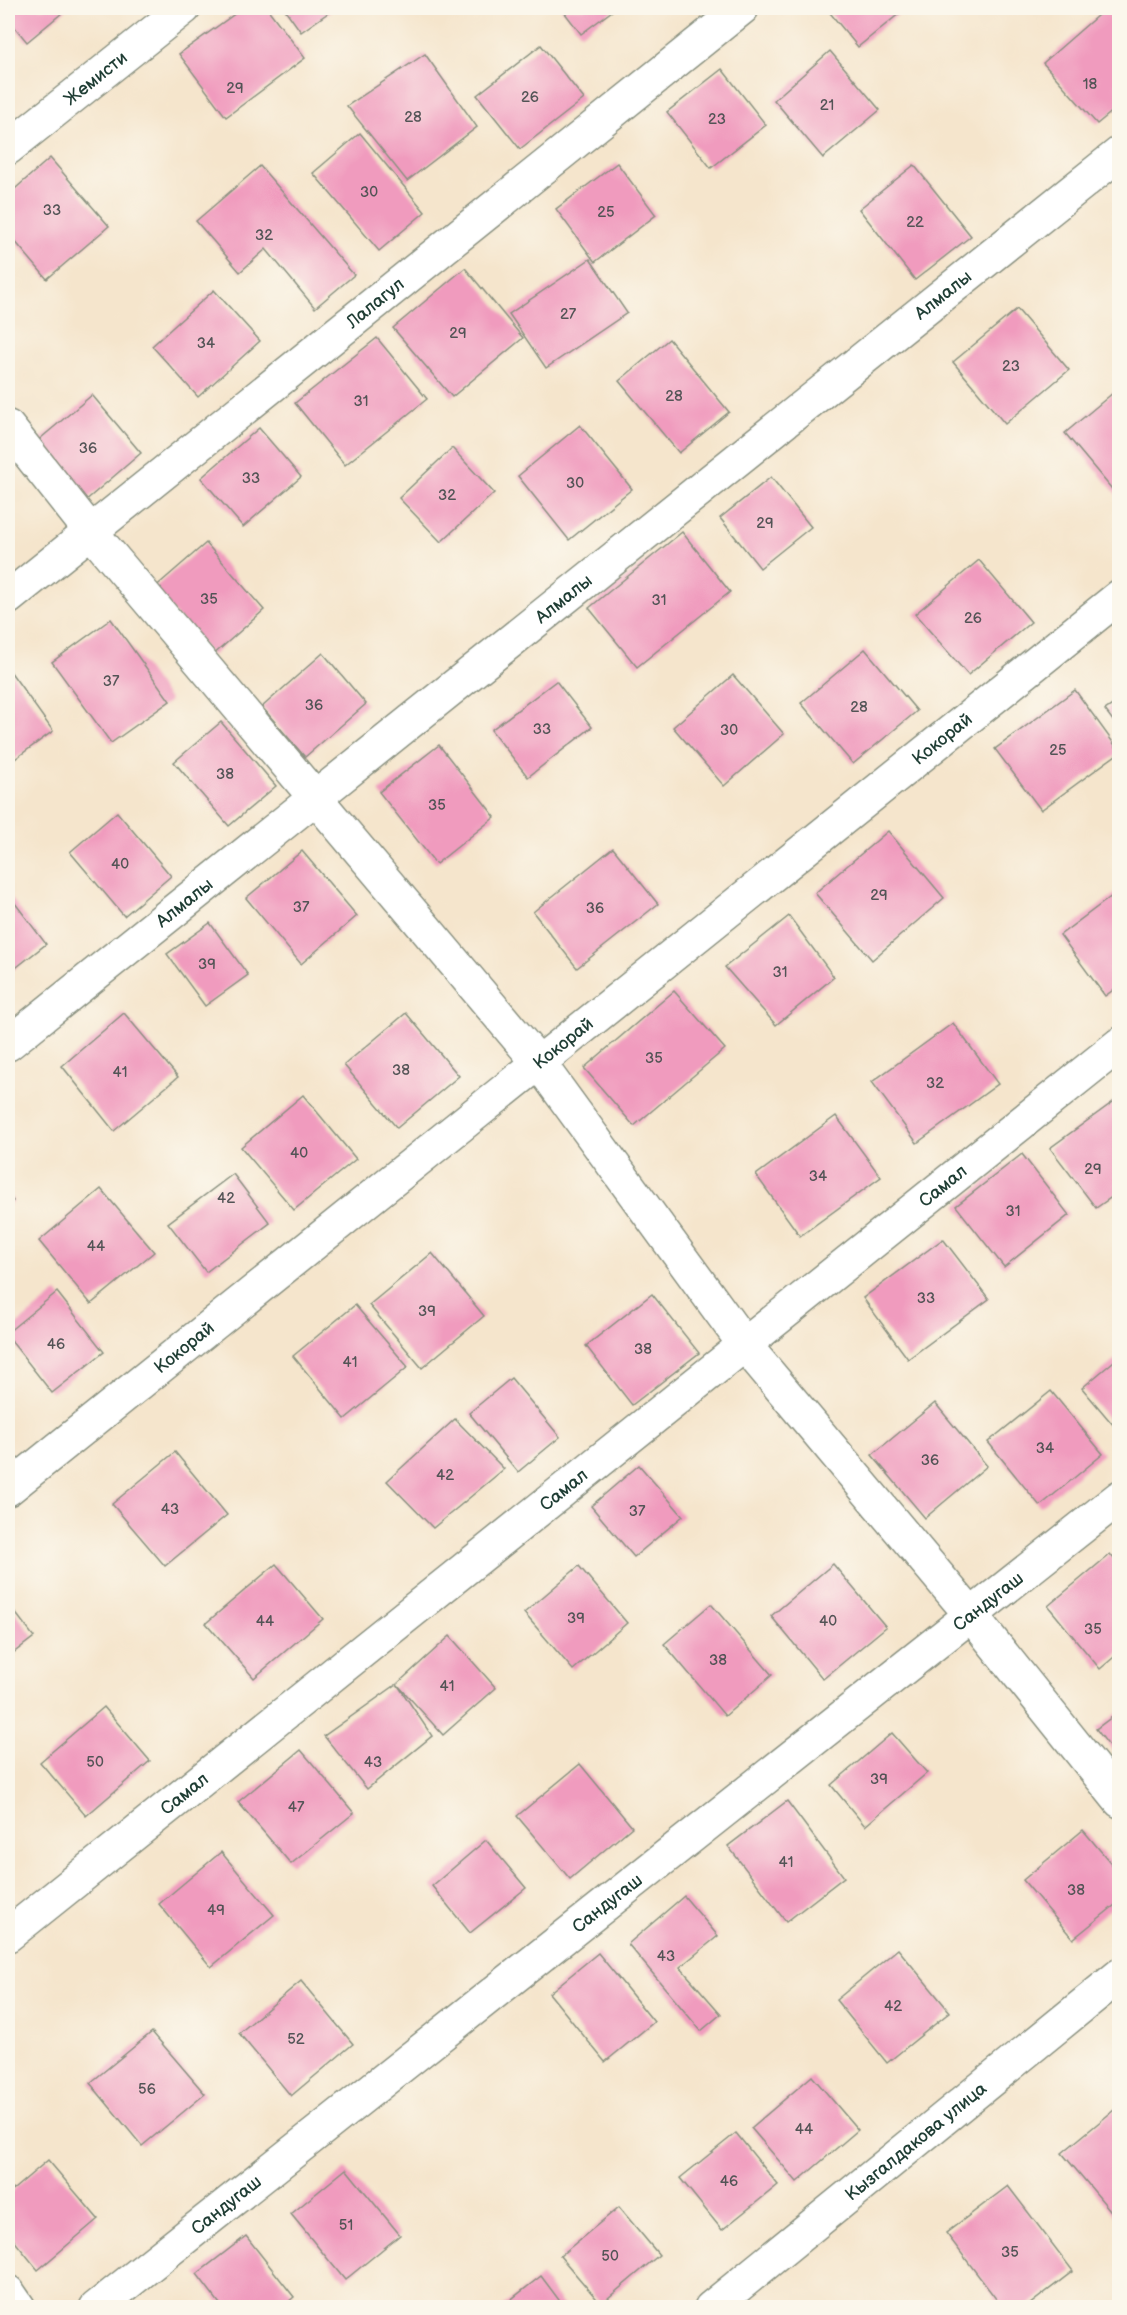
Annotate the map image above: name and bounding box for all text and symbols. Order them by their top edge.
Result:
street label: Жемисти [60,47,132,110]
house number: 18 [1083,75,1098,94]
house number: 29 [226,79,244,98]
house number: 26 [521,88,539,107]
house number: 21 [820,96,834,115]
house number: 28 [404,108,422,127]
house number: 23 [708,110,726,129]
house number: 30 [360,183,378,202]
house number: 33 [43,201,61,220]
house number: 25 [597,203,615,222]
house number: 22 [906,213,924,232]
house number: 32 [255,226,273,245]
street label: Алмалы [910,266,976,325]
street label: Лалагул [341,274,409,334]
house number: 27 [560,305,577,324]
house number: 29 [449,324,467,343]
house number: 34 [197,334,215,353]
house number: 23 [1002,357,1020,376]
house number: 28 [665,387,683,406]
house number: 31 [353,392,369,411]
house number: 36 [79,439,97,458]
house number: 33 [242,469,260,488]
house number: 30 [566,474,584,493]
house number: 32 [438,486,456,505]
house number: 29 [756,514,774,533]
street label: Алмалы [531,570,597,629]
house number: 35 [200,590,218,609]
house number: 31 [651,591,667,610]
house number: 26 [964,609,982,628]
house number: 37 [103,672,120,691]
house number: 36 [305,696,323,715]
house number: 28 [850,698,868,717]
street label: Кокорай [908,709,977,770]
house number: 33 [533,720,551,739]
house number: 30 [720,721,738,740]
house number: 25 [1049,741,1067,760]
house number: 38 [216,765,234,784]
house number: 35 [428,796,446,815]
house number: 40 [111,855,129,874]
street label: Алмалы [151,874,217,933]
house number: 29 [870,886,888,905]
house number: 37 [293,898,310,917]
house number: 36 [586,899,604,918]
house number: 39 [198,955,216,974]
house number: 31 [772,963,788,982]
street label: Кокорай [529,1013,598,1074]
house number: 35 [645,1049,663,1068]
house number: 38 [392,1061,410,1080]
house number: 41 [113,1063,127,1082]
house number: 32 [926,1074,944,1093]
house number: 40 [290,1144,308,1163]
house number: 29 [1084,1160,1102,1179]
street label: Самал [915,1161,971,1212]
house number: 34 [809,1167,827,1186]
house number: 42 [217,1189,235,1208]
house number: 31 [1005,1202,1021,1221]
house number: 44 [87,1237,105,1256]
house number: 33 [917,1289,935,1308]
house number: 39 [418,1302,436,1321]
street label: Кокорай [150,1318,219,1378]
house number: 46 [47,1335,65,1354]
house number: 38 [634,1340,652,1359]
house number: 41 [343,1353,357,1372]
house number: 34 [1036,1439,1054,1458]
house number: 36 [921,1451,939,1470]
street label: Самал [536,1465,592,1516]
house number: 42 [436,1466,454,1485]
house number: 43 [161,1500,179,1519]
house number: 37 [629,1502,646,1521]
street label: Сандугаш [949,1568,1028,1636]
house number: 39 [567,1609,585,1628]
house number: 44 [256,1612,274,1631]
house number: 40 [819,1612,837,1631]
house number: 35 [1084,1620,1102,1639]
house number: 38 [709,1651,727,1670]
house number: 41 [440,1677,454,1696]
house number: 50 [86,1753,104,1772]
house number: 43 [364,1753,382,1772]
street label: Самал [156,1769,213,1820]
house number: 39 [870,1770,888,1789]
house number: 47 [288,1798,305,1817]
house number: 41 [779,1853,793,1872]
street label: Сандугаш [568,1869,647,1938]
house number: 38 [1067,1881,1085,1900]
house number: 49 [207,1901,225,1920]
house number: 43 [657,1947,675,1966]
house number: 42 [884,1997,902,2016]
house number: 52 [287,2030,305,2049]
street label: Кызгалдакова улица [841,2078,991,2205]
house number: 56 [138,2080,156,2099]
house number: 44 [795,2120,813,2139]
street label: Сандугаш [187,2171,266,2239]
house number: 46 [720,2172,738,2191]
house number: 51 [339,2216,353,2235]
house number: 35 [1001,2243,1019,2262]
house number: 50 [601,2247,619,2266]

